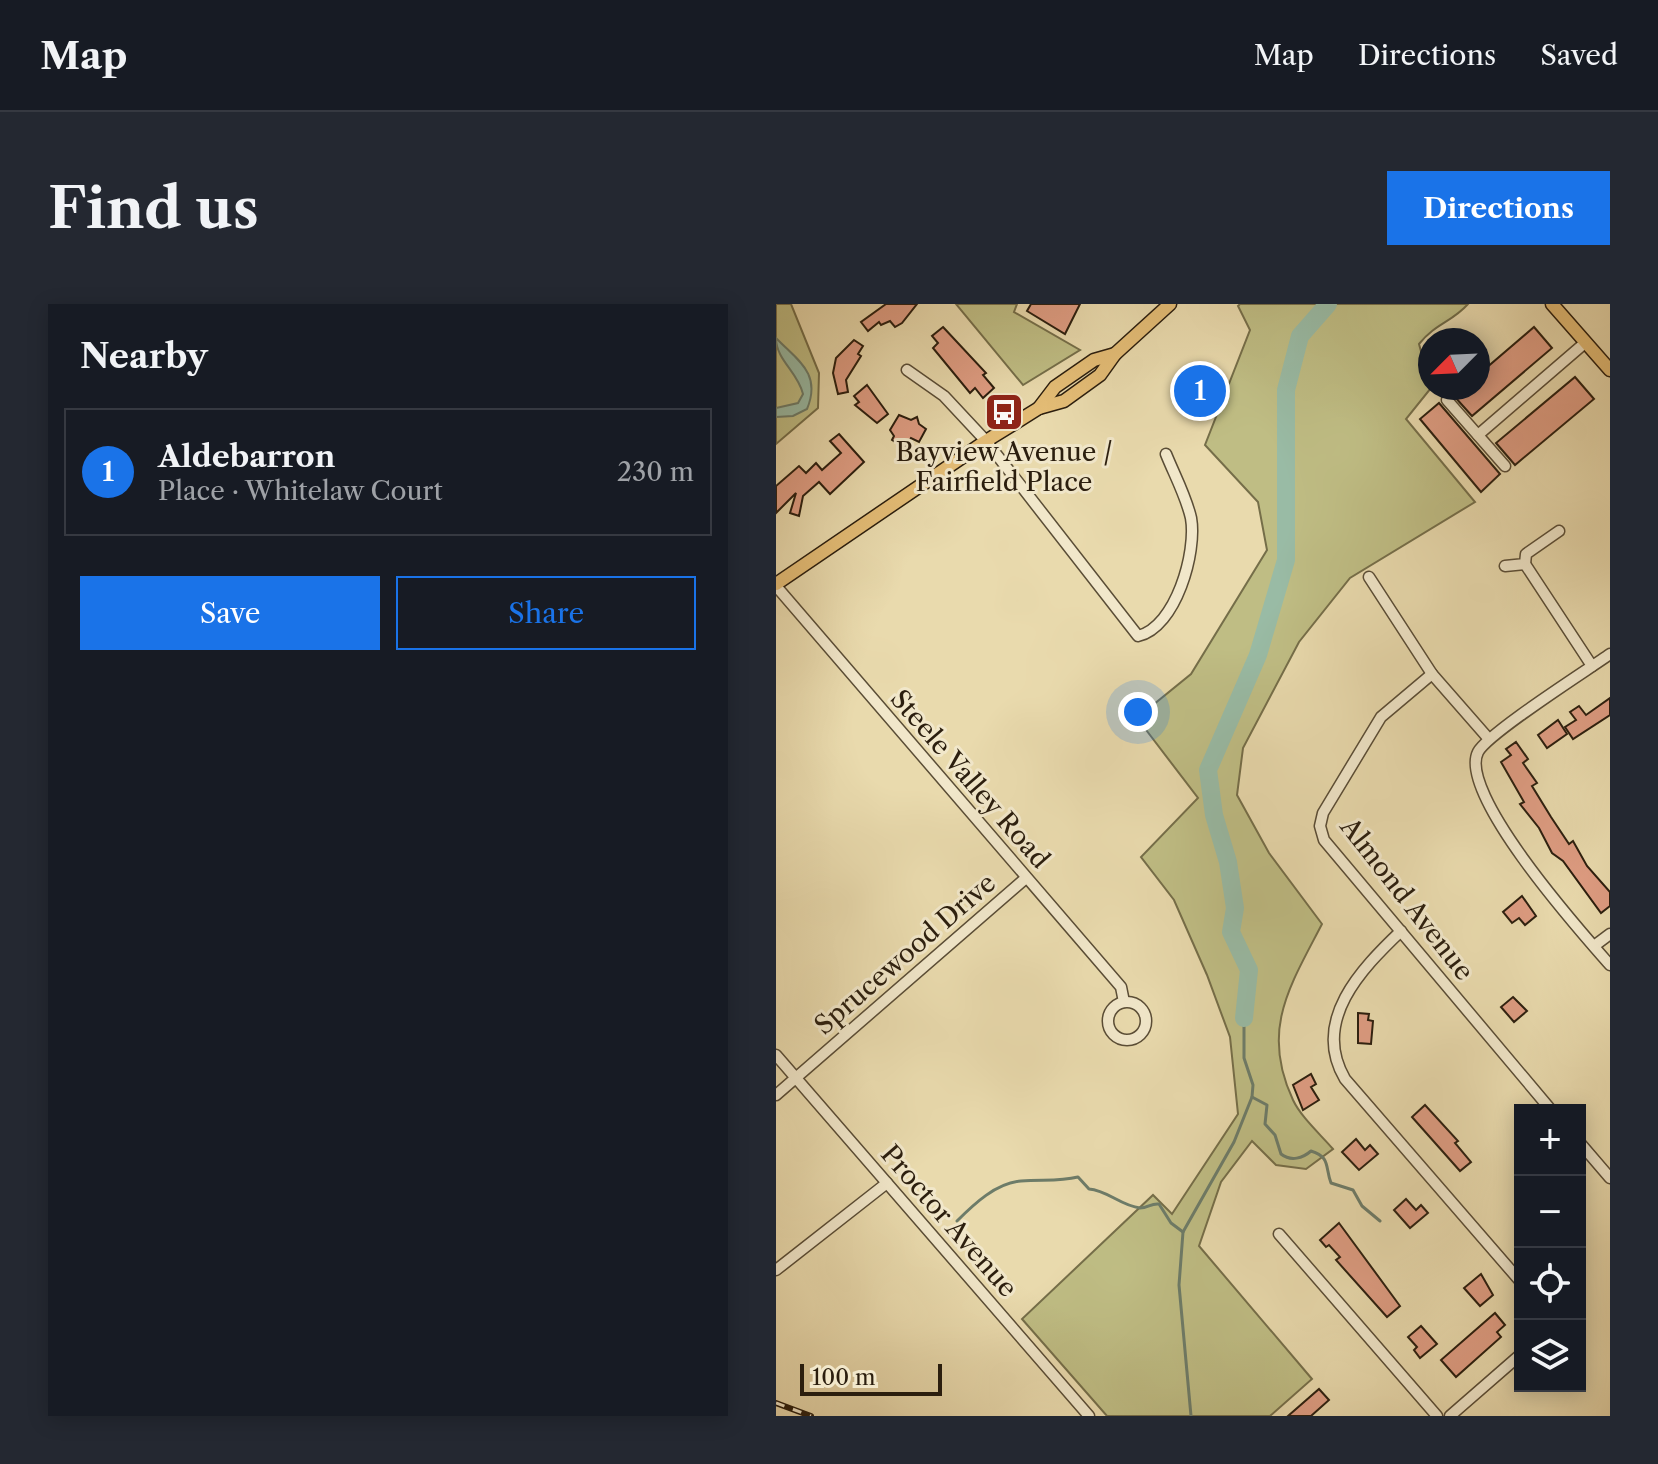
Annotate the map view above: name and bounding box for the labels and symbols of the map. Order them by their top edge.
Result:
north arrow [1418,328,1490,400]
pin: 1 [1174,361,1226,421]
bus stop icon: Bayview Avenue / Fairfield Place [983,391,1025,433]
place label: Bayview Avenue / Fairfield Place [895,436,1113,498]
street label: Steele Valley Road [884,683,1056,875]
your location [1118,692,1158,732]
street label: Almond Avenue [1333,811,1480,987]
street label: Sprucewood Drive [808,867,1002,1041]
street label: Proctor Avenue [874,1138,1024,1304]
scale bar [800,1360,942,1396]

